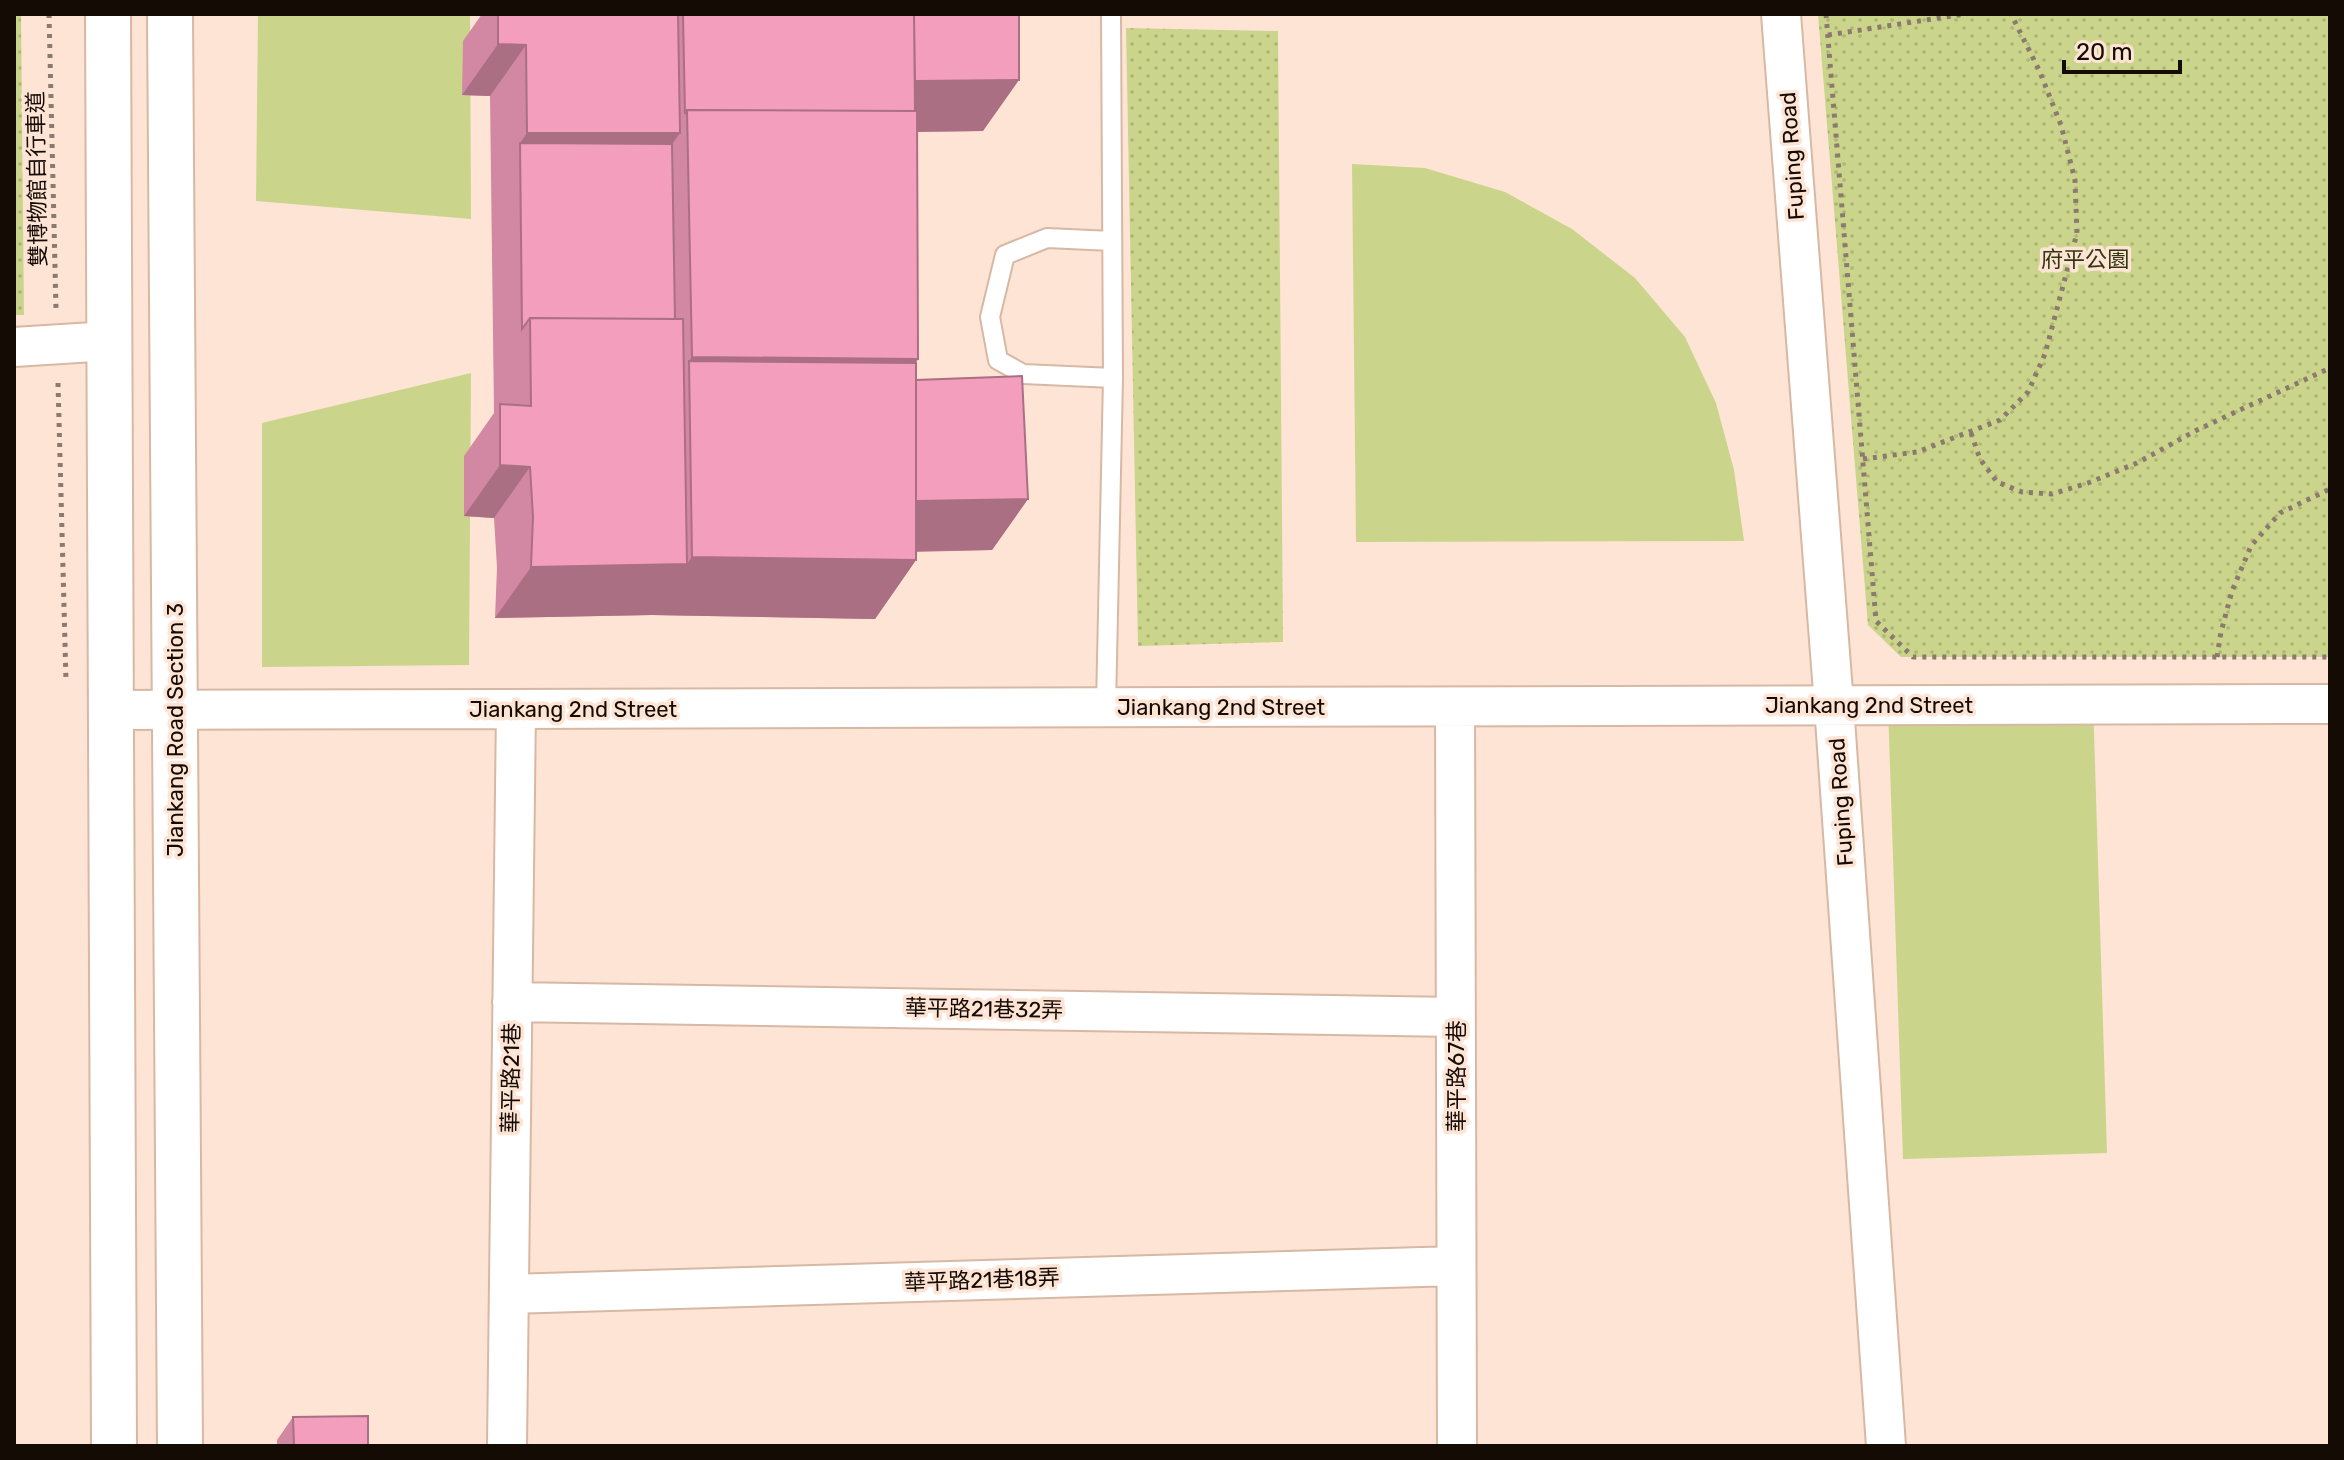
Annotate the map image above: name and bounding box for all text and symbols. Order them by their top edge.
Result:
scale bar [2064,24,2180,74]
text: 20 m [2076,38,2133,66]
street label: 雙博物館自行車道 [22,91,52,267]
street label: Fuping Road [1774,91,1810,221]
park label: 府平公園 [2041,246,2129,273]
street label: Jiankang Road Section 3 [162,603,189,857]
street label: Jiankang 2nd Street [1765,692,1973,719]
street label: Jiankang 2nd Street [1117,694,1325,721]
street label: Jiankang 2nd Street [469,696,677,723]
street label: Fuping Road [1823,737,1859,867]
street label: 華平路21巷32弄 [905,994,1063,1024]
street label: 華平路67巷 [1443,1020,1470,1132]
street label: 華平路21巷 [497,1023,525,1133]
street label: 華平路21巷18弄 [904,1264,1060,1296]

